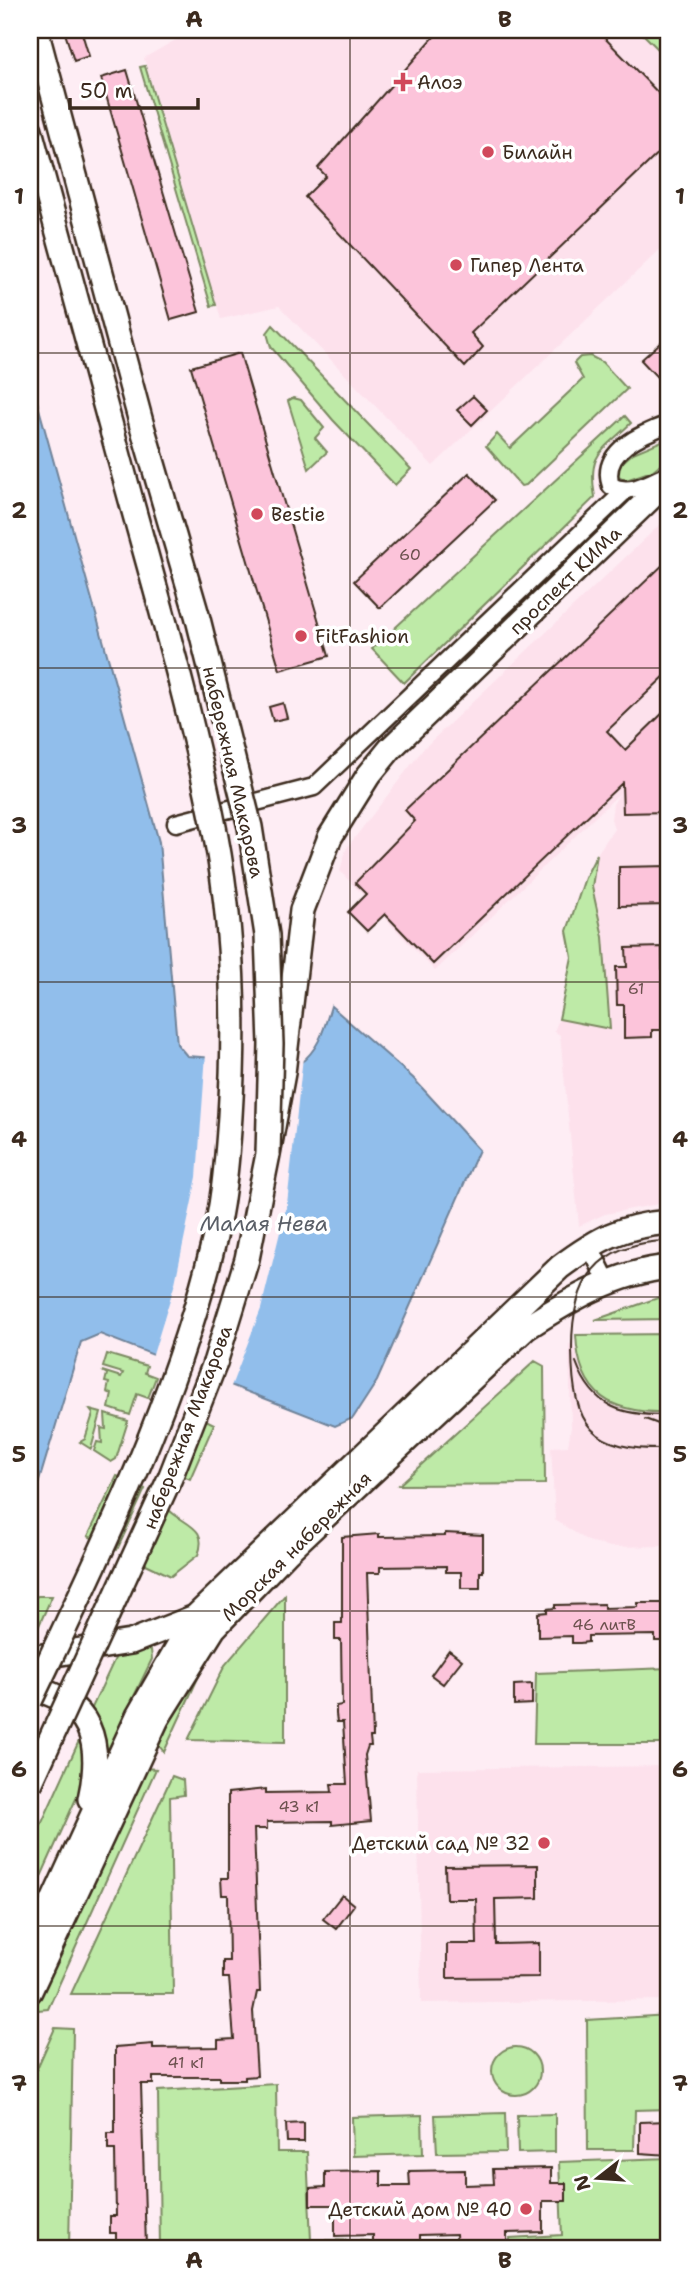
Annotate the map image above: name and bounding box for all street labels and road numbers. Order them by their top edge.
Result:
street label: проспект КИМа [504,521,627,640]
street label: набережная Макарова [197,664,270,881]
street label: набережная Макарова [137,1321,238,1533]
street label: Морская набережная [216,1466,377,1627]

